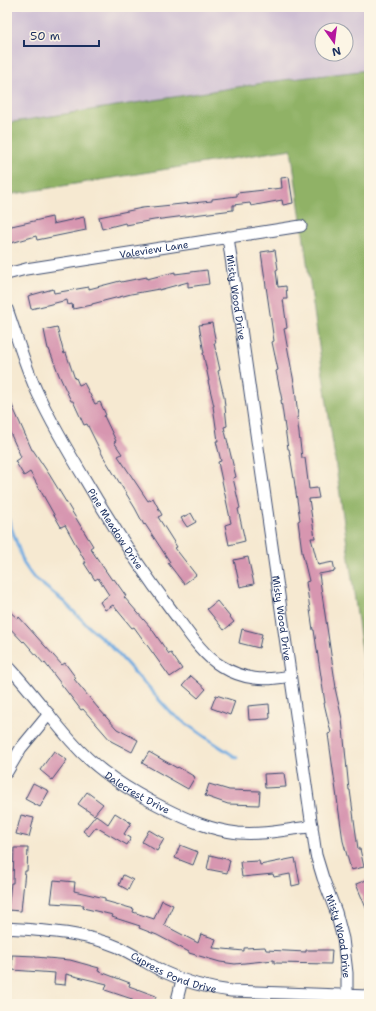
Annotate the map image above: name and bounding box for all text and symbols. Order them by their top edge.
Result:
scale bar [24,22,99,48]
north arrow [314,22,354,62]
text: 50 m [30,28,60,44]
text: N [330,43,342,60]
street label: Valeview Lane [118,237,189,261]
street label: Misty Wood Drive [224,254,249,341]
street label: Pine Meadow Drive [85,486,147,572]
street label: Misty Wood Drive [270,575,295,662]
street label: Dalecrest Drive [103,768,172,817]
street label: Misty Wood Drive [323,892,354,979]
street label: Cypress Pond Drive [129,949,218,995]

